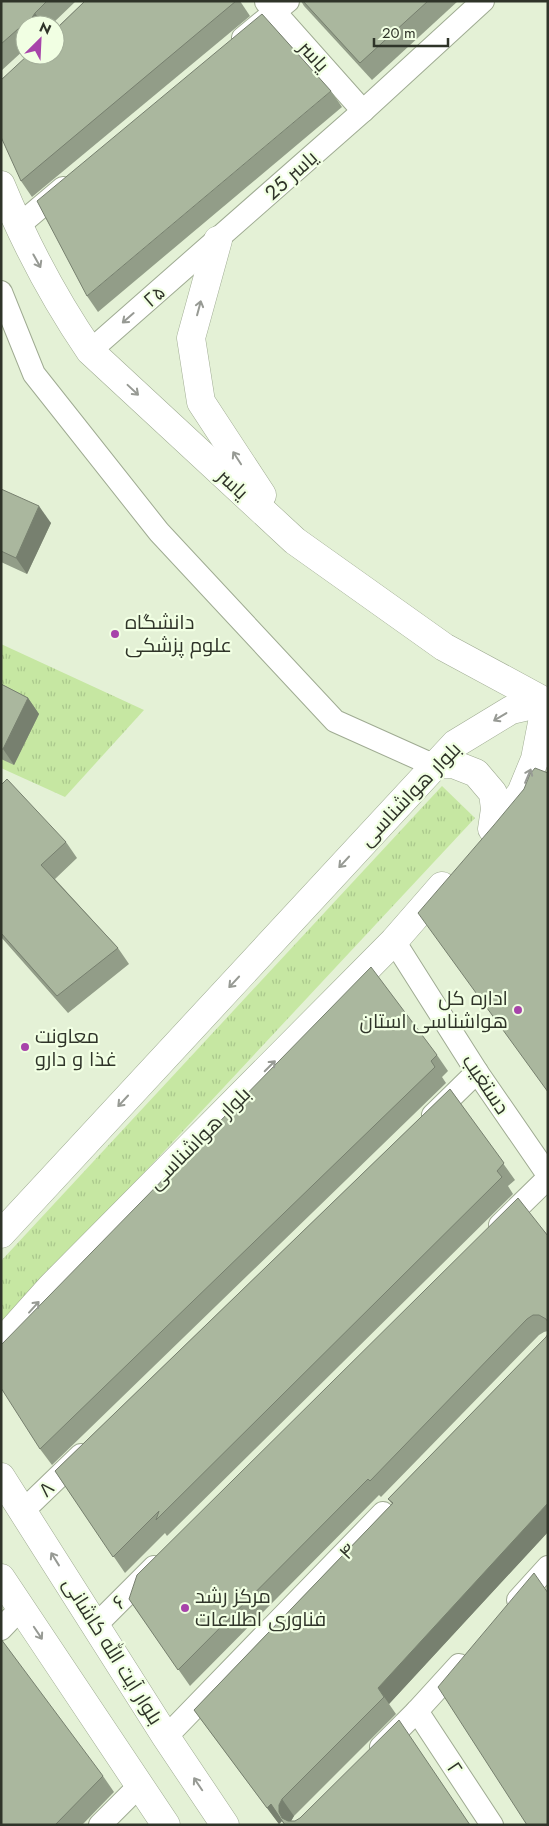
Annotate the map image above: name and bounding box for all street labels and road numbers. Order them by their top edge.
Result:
street label: یاسر [291,33,336,79]
street label: یاسر 25 [259,143,325,207]
street label: ۲۵ [137,278,172,314]
street label: یاسر [210,462,255,507]
street label: بلوار هواشناسی [353,736,468,853]
street label: دستغیب [455,1048,516,1120]
street label: بلوار هواشناسی [141,1080,257,1196]
street label: ۸ [32,1475,61,1504]
street label: ۴ [332,1536,362,1566]
street label: بلوار آیت الله کاشانی [55,1572,170,1731]
street label: ۶ [106,1589,133,1616]
street label: ۲ [440,1756,470,1781]

